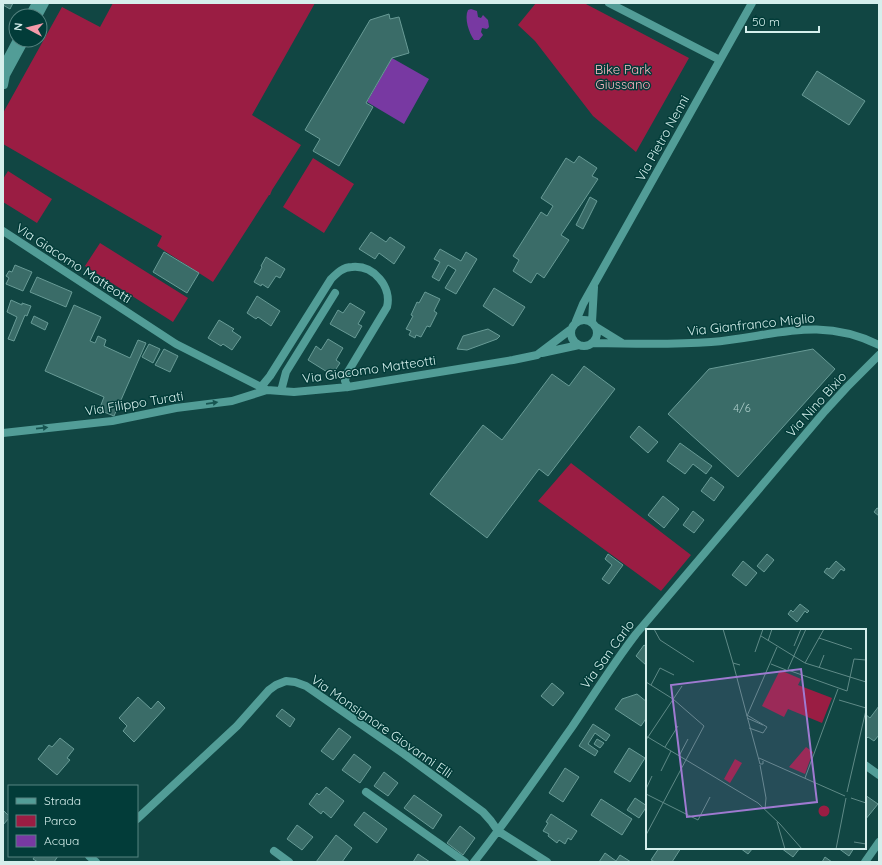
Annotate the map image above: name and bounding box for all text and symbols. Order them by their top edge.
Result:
north arrow [8,8,48,48]
scale bar [746,8,819,34]
text: 50 m [752,14,780,29]
text: N [11,22,26,32]
park label: Bike Park Giussano [595,61,651,92]
street label: Via Pietro Nenni [632,92,692,184]
street label: Via Giacomo Matteotti [13,220,135,306]
street label: Via Gianfranco Miglio [686,309,816,339]
street label: Via Giacomo Matteotti [301,352,437,386]
street label: Via Nino Bixio [783,368,850,440]
street label: Via Filippo Turati [84,387,184,419]
one-way arrow [206,400,218,406]
house number: 4/6 [733,401,751,415]
one-way arrow [36,425,48,431]
street label: Via San Carlo [577,616,637,692]
inset map [646,629,866,849]
street label: Via Monsignore Giovanni Elli [308,671,456,781]
legend [8,785,138,857]
text: Strada [44,793,81,808]
text: Parco [44,813,76,828]
text: Acqua [44,833,79,848]

